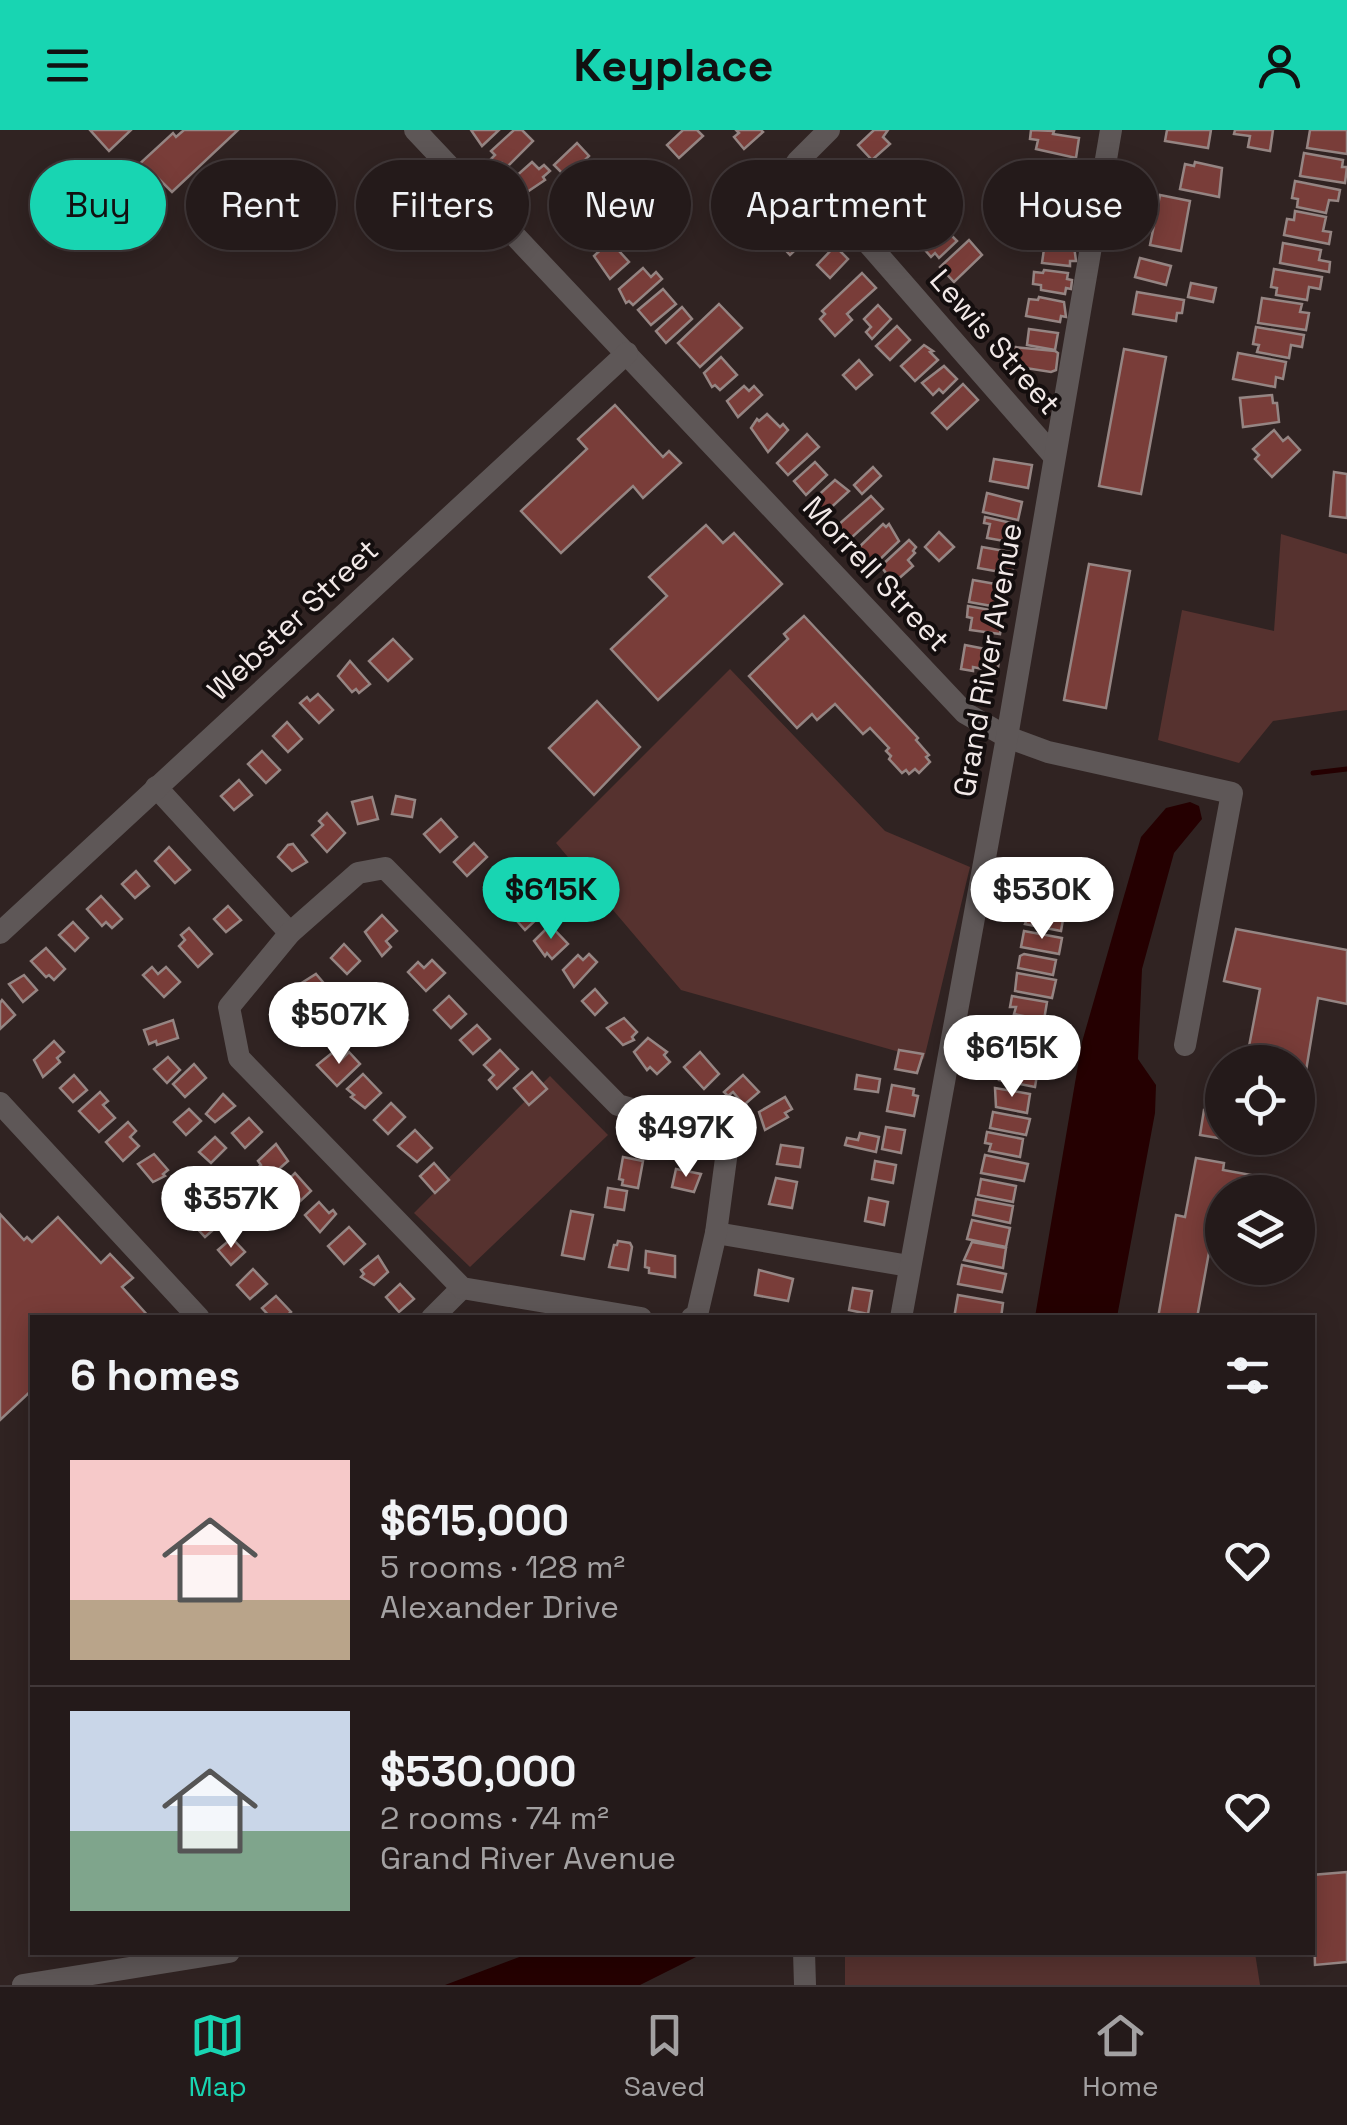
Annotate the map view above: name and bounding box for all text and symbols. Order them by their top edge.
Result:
text: Keyplace [574,37,773,94]
icon: menu [40,38,95,93]
icon: person [1252,38,1307,93]
chip: Buy [30,160,166,250]
chip: Rent [186,160,336,250]
chip: Filters [356,160,529,250]
chip: New [549,160,691,250]
chip: Apartment [711,160,963,250]
chip: House [983,160,1158,250]
street label: Lewis Street [922,261,1069,423]
street label: Morrell Street [794,488,958,660]
street label: Grand River Avenue [944,520,1031,800]
street label: Webster Street [199,530,386,709]
pin: $615K [481,857,621,942]
pin: $530K [972,857,1112,942]
text: $615K [505,869,597,909]
text: $530K [993,869,1091,909]
pin: $507K [269,982,409,1067]
text: $507K [291,994,387,1034]
pin: $615K [942,1015,1082,1100]
text: $615K [966,1027,1058,1067]
map controls [1205,1045,1315,1285]
button: locate [1205,1045,1315,1155]
pin: $497K [616,1095,756,1180]
text: $497K [638,1107,734,1147]
pin: $357K [161,1166,301,1251]
button: layers [1205,1175,1315,1285]
text: $357K [183,1178,279,1218]
icon: filters [1220,1348,1275,1403]
text: 6 homes [70,1349,240,1402]
text: $615,000 [380,1494,569,1547]
icon: home [150,1500,270,1620]
icon: heart [1220,1533,1275,1588]
text: 5 rooms · 128 m² [380,1547,625,1587]
text: Alexander Drive [380,1587,619,1627]
text: $530,000 [380,1745,576,1798]
icon: home [150,1751,270,1871]
icon: heart [1220,1784,1275,1839]
text: 2 rooms · 74 m² [380,1798,609,1838]
text: Grand River Avenue [380,1838,676,1878]
tab: Map [188,2008,247,2104]
tab: Saved [624,2008,705,2104]
tab: Home [1082,2008,1159,2104]

